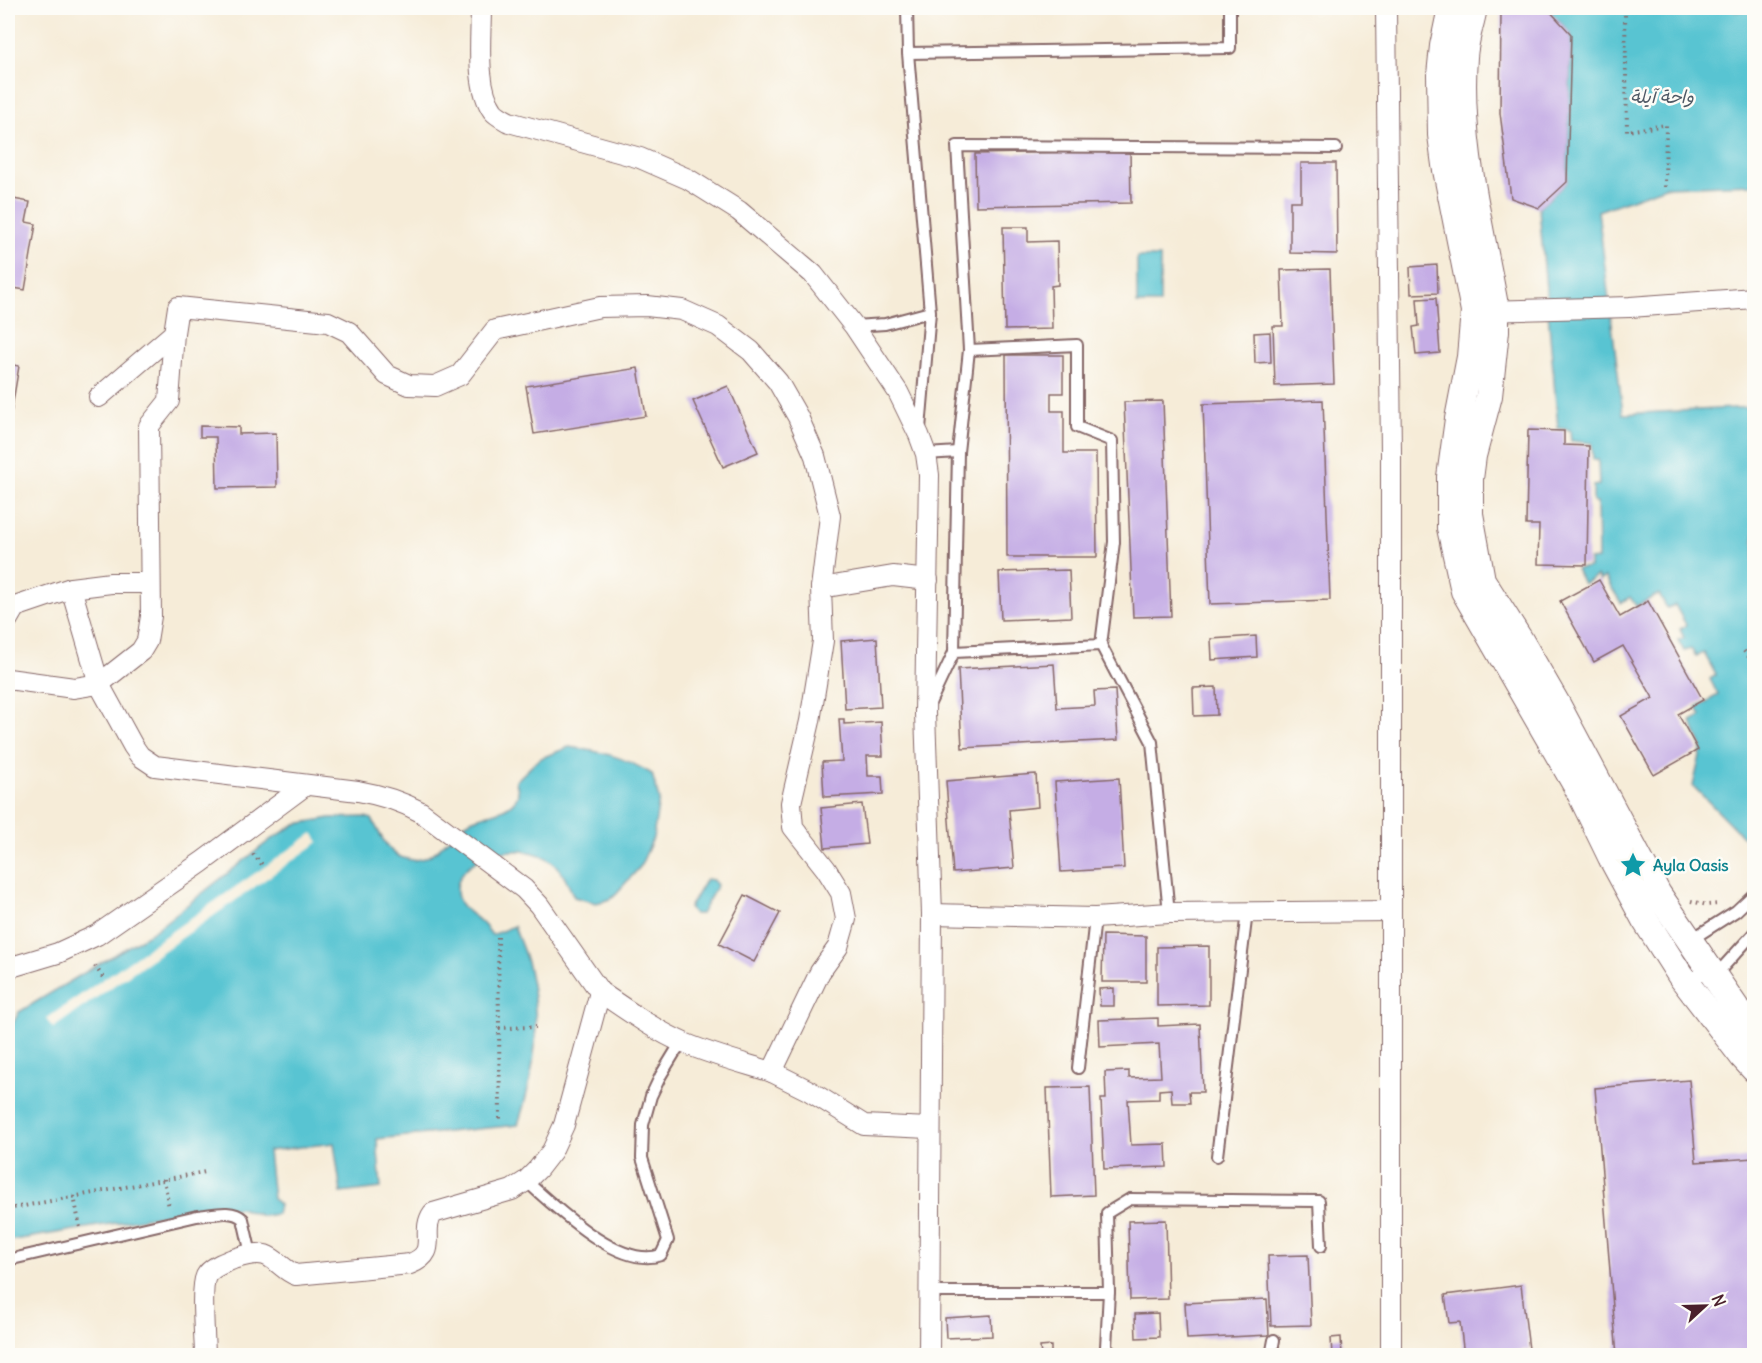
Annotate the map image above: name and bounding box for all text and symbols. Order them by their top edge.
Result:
water label: واحة آيلة [1630,85,1695,108]
place icon: Ayla Oasis [1618,850,1648,880]
place label: Ayla Oasis [1653,855,1729,876]
north arrow [1675,1276,1735,1336]
text: N [1708,1292,1730,1309]

